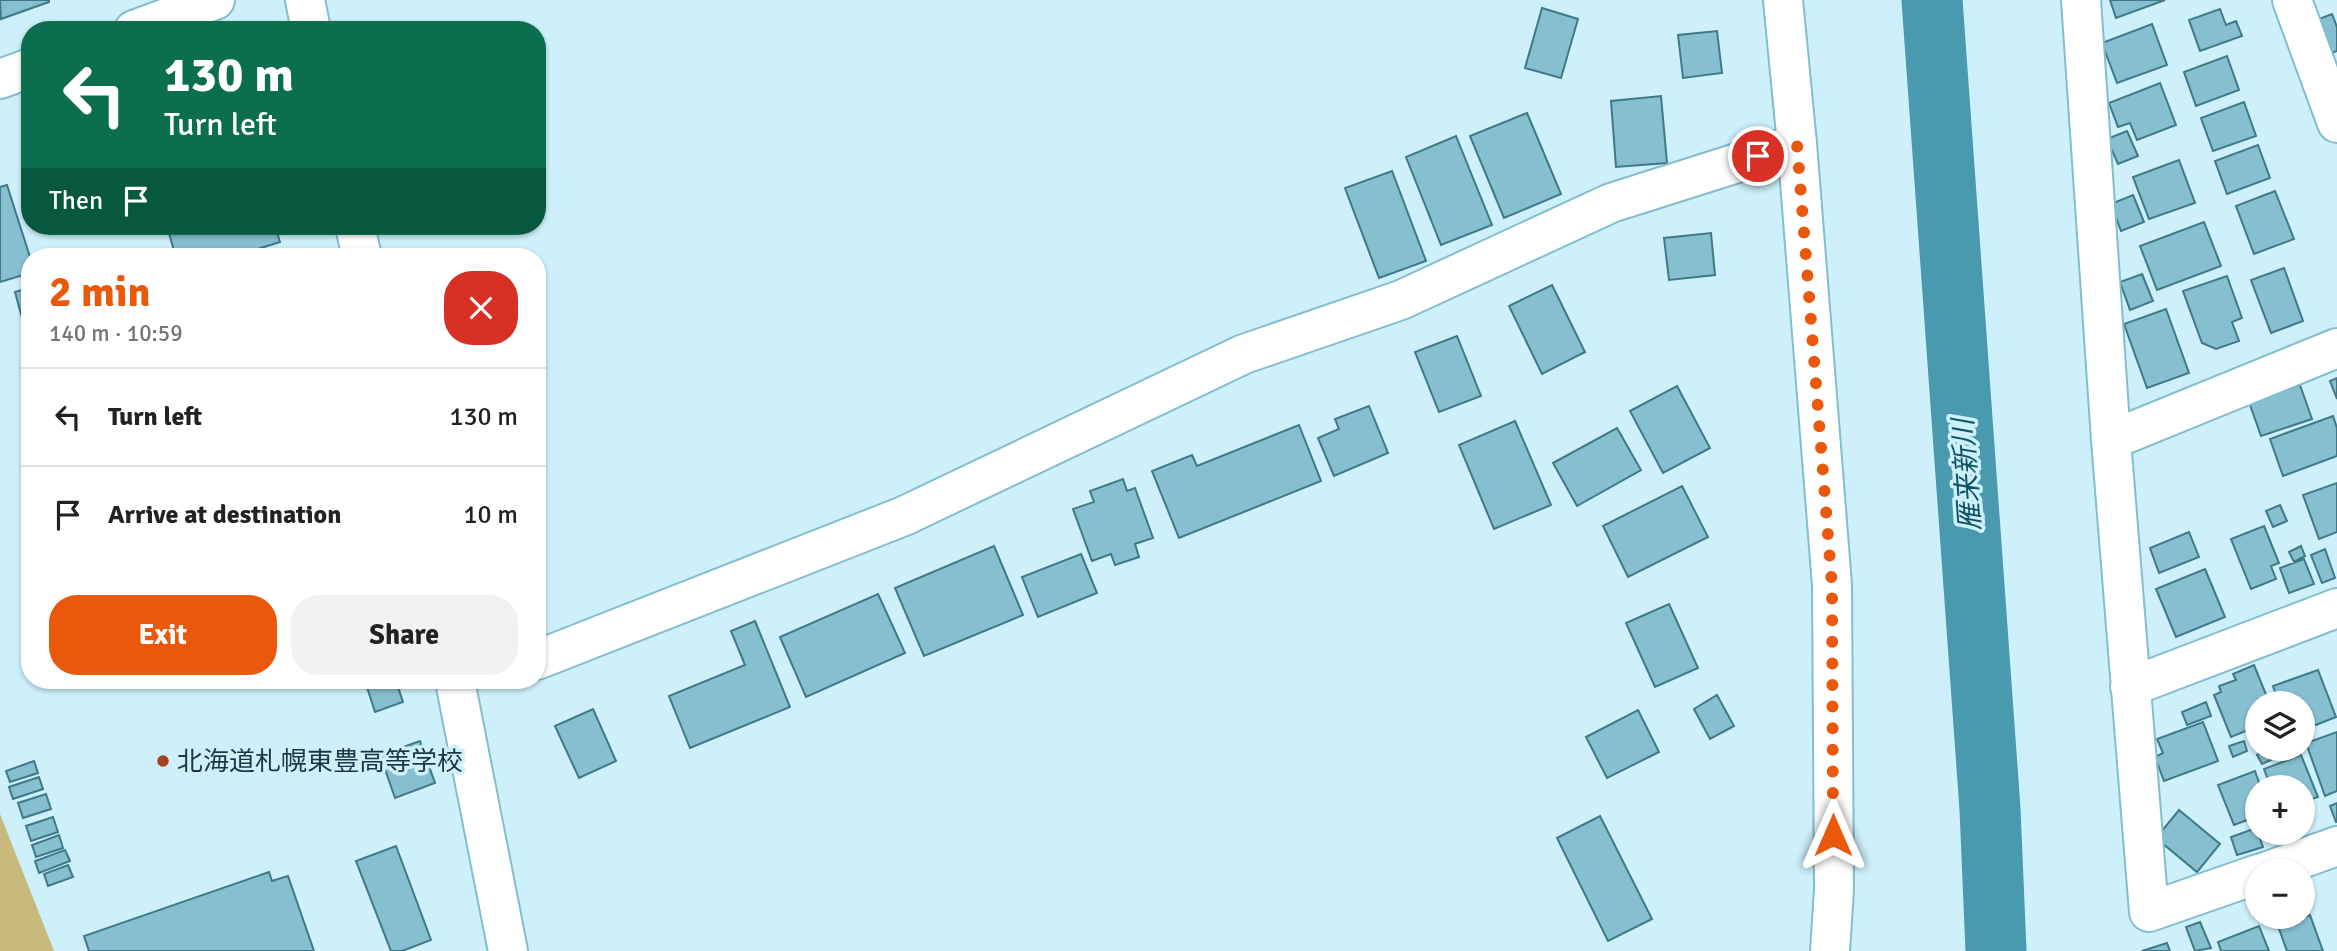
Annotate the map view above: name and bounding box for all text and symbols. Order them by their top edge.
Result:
text: 130 m [164,45,294,105]
icon: left [49,49,140,140]
text: Turn left [164,105,277,144]
pin [1728,126,1788,186]
icon: arrive [1739,137,1777,175]
icon: arrive [117,182,155,220]
text: Then [49,185,103,217]
text: 2 min [49,267,150,318]
button: close [444,271,518,345]
text: 140 m · 10:59 [49,319,183,348]
icon: left [49,398,87,436]
text: Turn left [108,401,202,433]
text: 130 m [449,401,518,433]
water label: 雁来新川 [1946,415,1988,532]
icon: arrive [49,496,87,534]
text: Arrive at destination [108,499,341,531]
text: 10 m [463,499,518,531]
button: Exit [49,595,277,675]
button: Share [291,595,518,675]
map controls [2245,691,2315,929]
button: layers [2245,691,2315,761]
place label: 北海道札幌東豊高等学校 [177,746,463,778]
marker: 北海道札幌東豊高等学校 [155,753,171,769]
button: + [2245,775,2315,845]
position arrow [1796,798,1870,872]
button: − [2245,859,2315,929]

